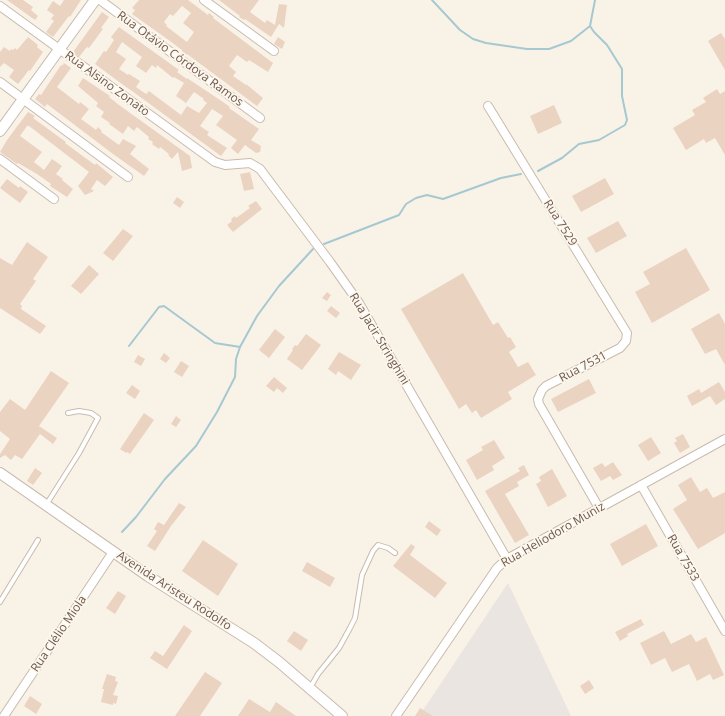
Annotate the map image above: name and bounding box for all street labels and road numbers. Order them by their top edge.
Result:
street label: Rua Otávio Córdova Ramos [114,8,246,110]
street label: Rua Alsino Zonato [62,48,152,120]
street label: Rua 7529 [540,197,580,249]
street label: Rua Jacir Stringhini [346,290,412,388]
street label: Rua 7531 [557,348,609,386]
street label: Rua Heliodoro Muniz [499,499,607,571]
street label: Rua 7533 [664,532,702,584]
street label: Avenida Aristeu Rodolfo [114,548,234,634]
street label: Rua Clélio Miola [28,593,90,675]

